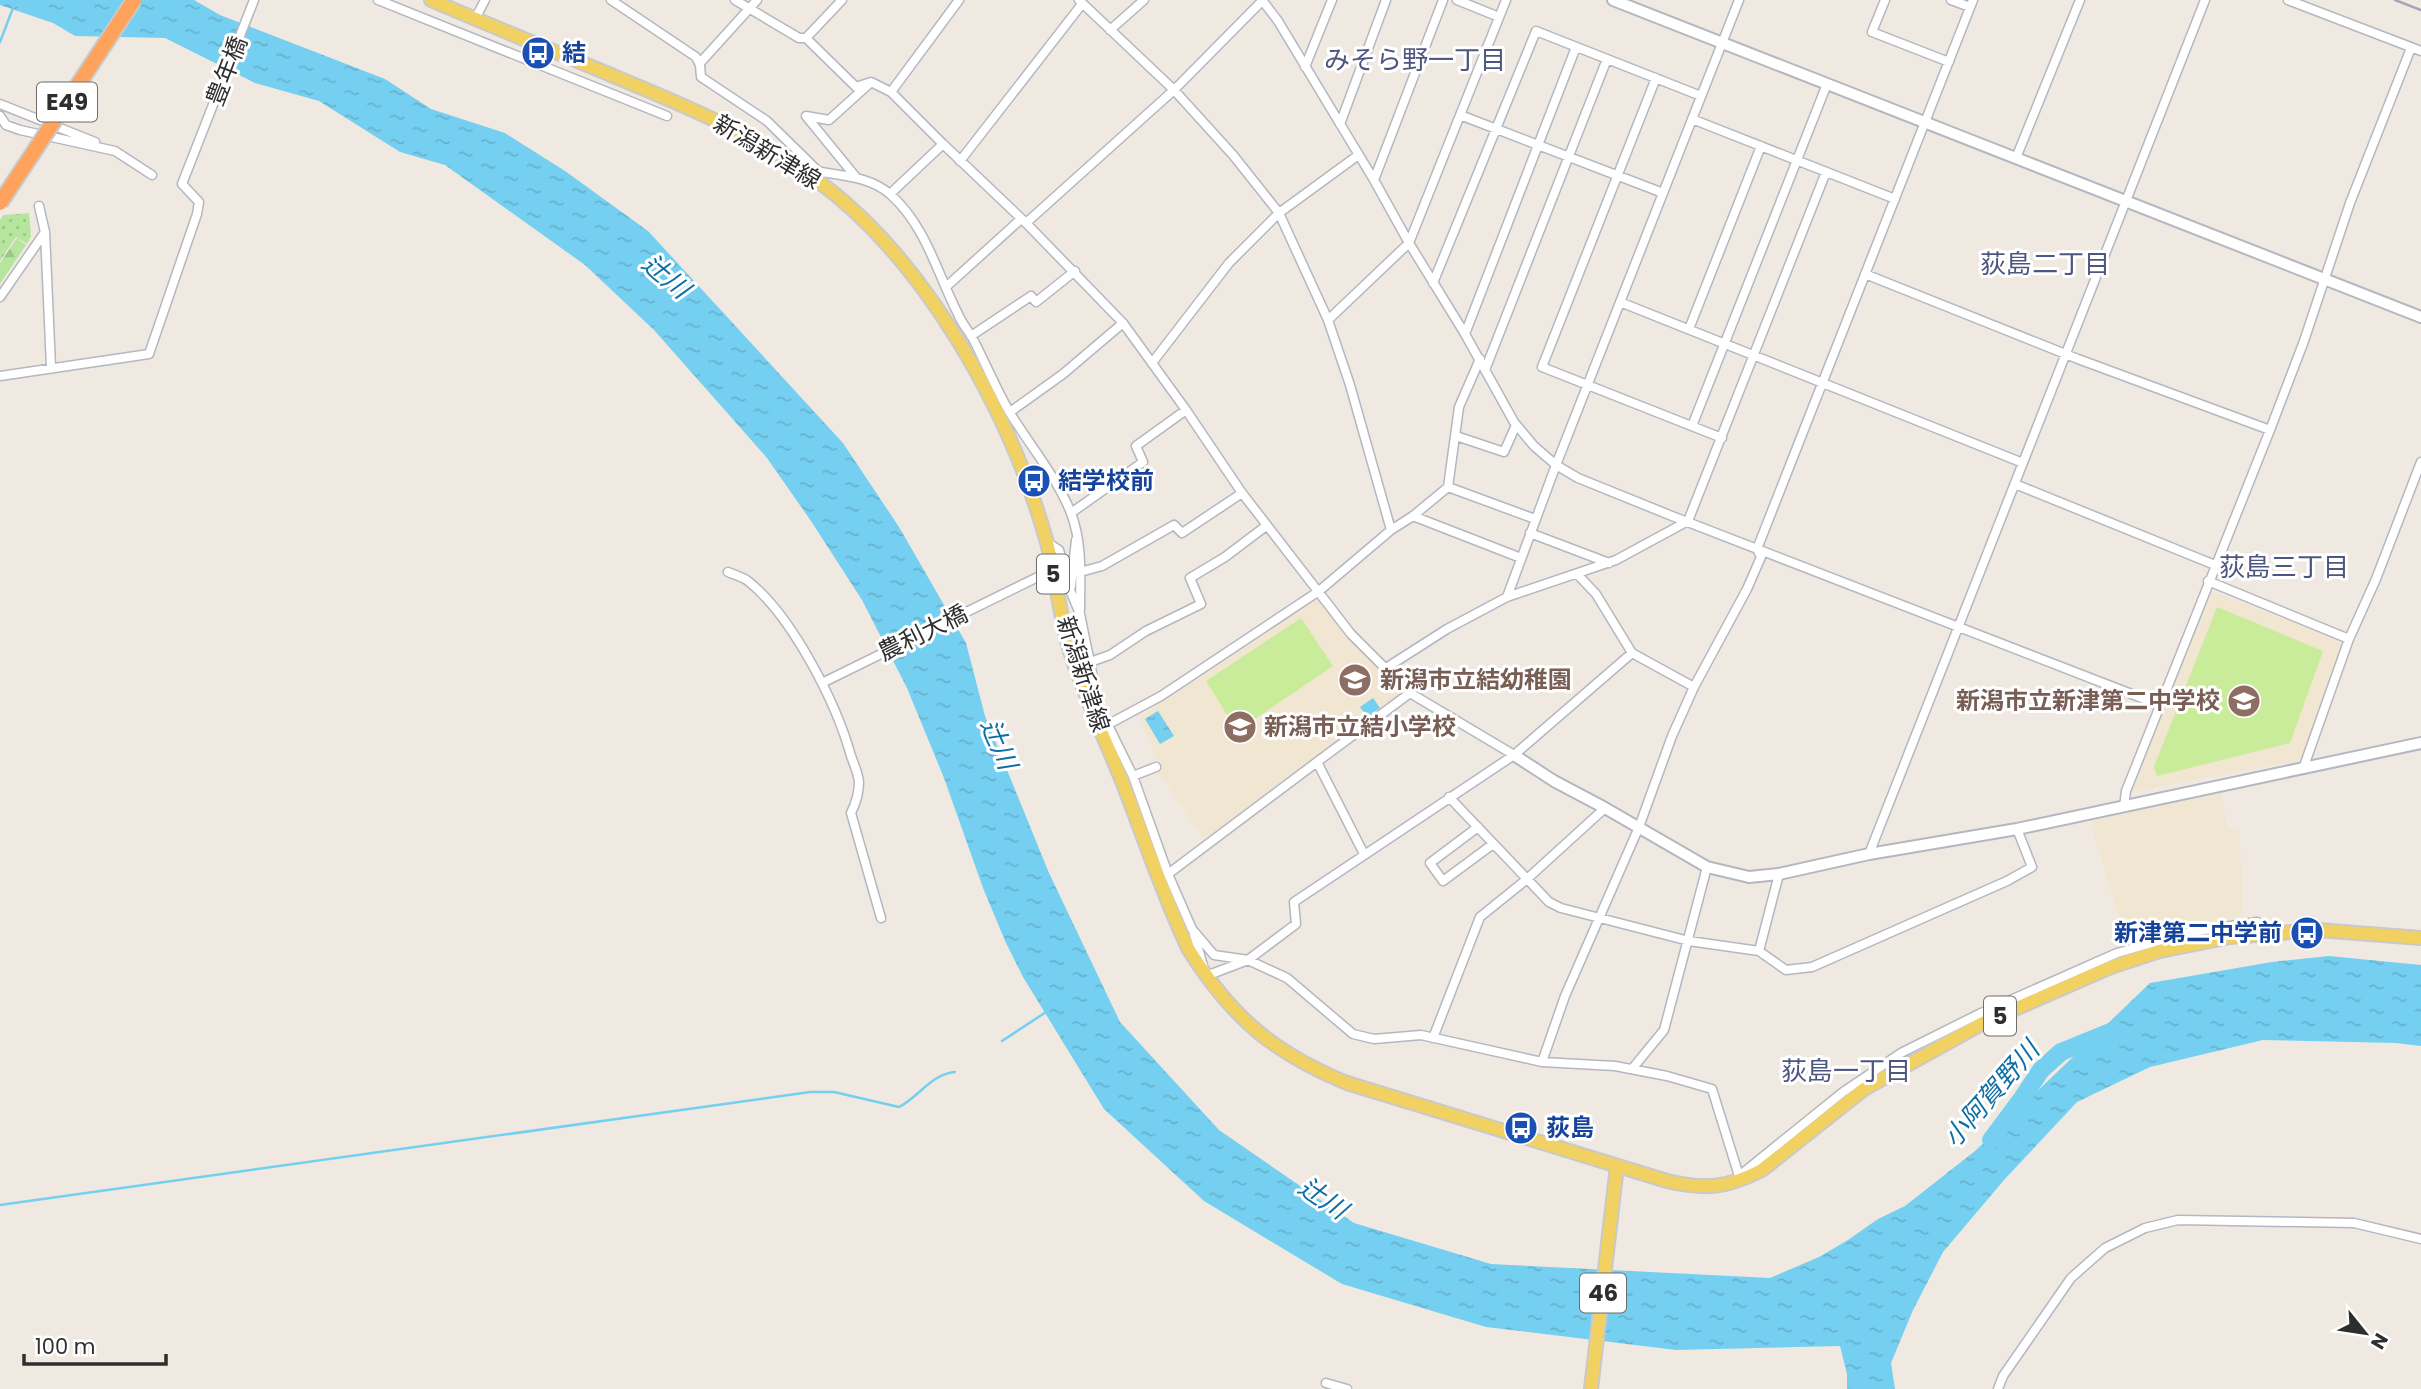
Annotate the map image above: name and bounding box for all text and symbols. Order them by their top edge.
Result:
street label: 豊年橋 [198,31,255,110]
bus stop icon: 結 [519,34,557,72]
place label: 結 [562,36,586,69]
district label: みそら野一丁目 [1324,42,1506,78]
road number: E49 [37,82,97,122]
street label: 新潟新津線 [707,107,827,197]
water label: 辻川 [635,245,700,308]
district label: 荻島二丁目 [1980,246,2110,282]
bus stop icon: 結学校前 [1015,462,1053,500]
place label: 結学校前 [1058,464,1154,497]
district label: 荻島三丁目 [2219,549,2349,585]
road number: 5 [1037,554,1069,594]
street label: 農利大橋 [872,597,973,668]
street label: 新潟新津線 [1049,612,1118,736]
school or university icon: 新潟市立結幼稚園 [1336,661,1374,699]
place label: 新潟市立結幼稚園 [1380,663,1572,696]
school or university icon: 新潟市立新津第二中学校 [2225,682,2263,720]
place label: 新潟市立新津第二中学校 [1956,684,2220,717]
school or university icon: 新潟市立結小学校 [1221,708,1259,746]
place label: 新潟市立結小学校 [1264,710,1456,743]
water label: 辻川 [972,713,1027,778]
bus stop icon: 新津第二中学前 [2288,914,2326,952]
place label: 新津第二中学前 [2114,916,2282,949]
road number: 5 [1984,996,2016,1036]
water label: 小阿賀野川 [1935,1031,2049,1155]
district label: 荻島一丁目 [1781,1053,1911,1089]
bus stop icon: 荻島 [1502,1109,1540,1147]
place label: 荻島 [1546,1111,1594,1144]
water label: 辻川 [1291,1169,1357,1229]
road number: 46 [1580,1274,1626,1312]
north arrow [2330,1298,2400,1368]
scale bar [24,1322,166,1366]
text: N [2364,1328,2395,1354]
text: 100 m [35,1332,95,1361]

